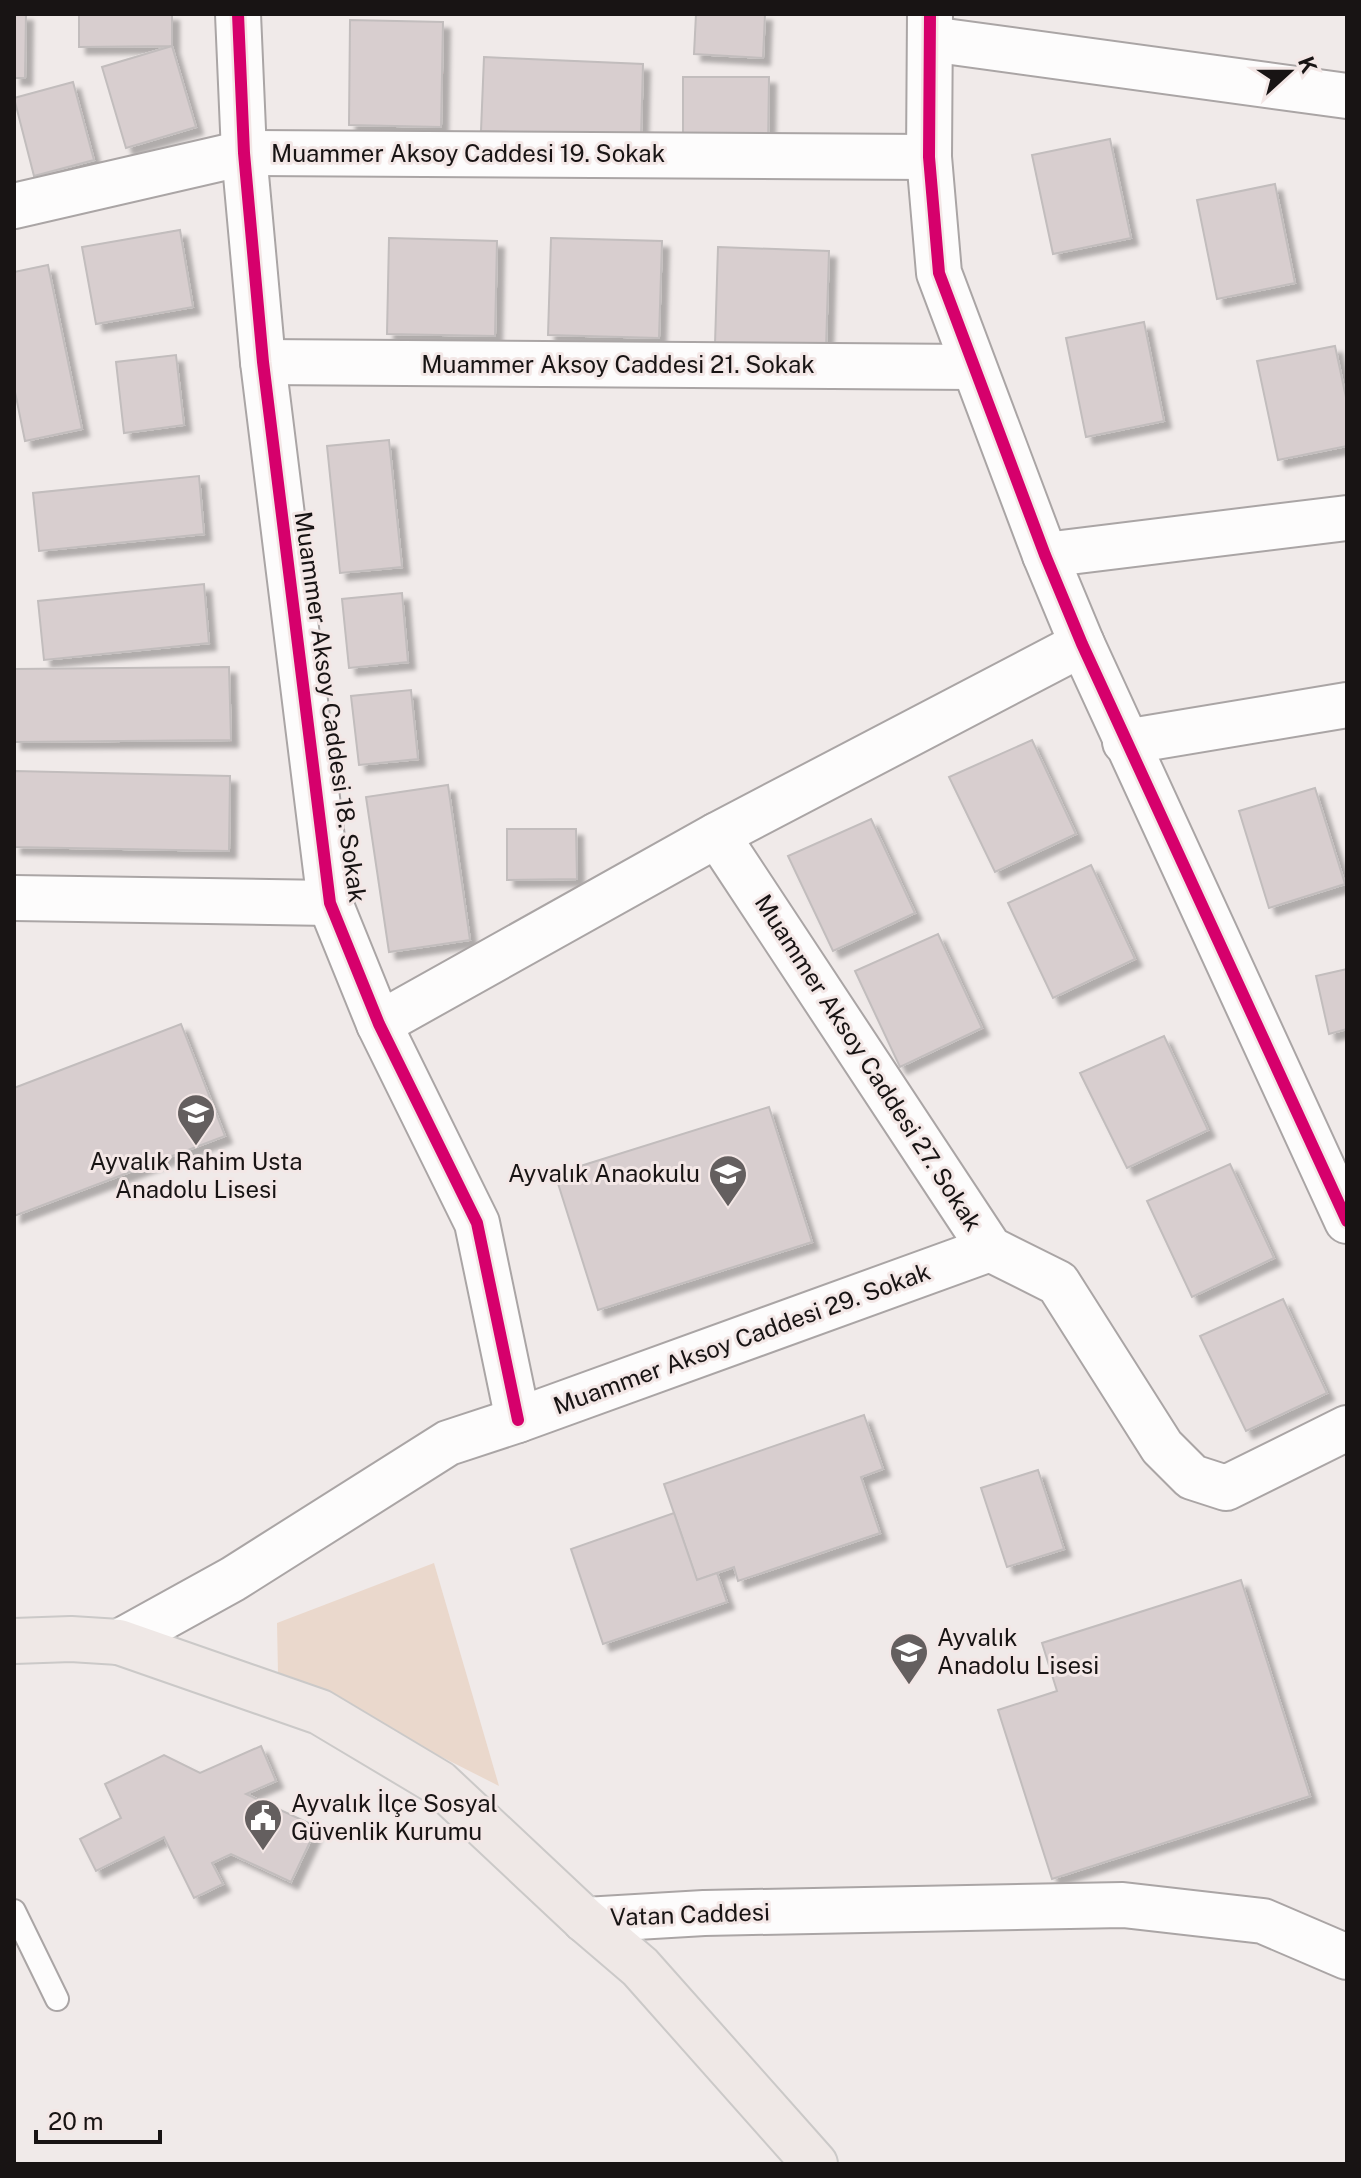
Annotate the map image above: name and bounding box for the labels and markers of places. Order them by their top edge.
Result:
school or university icon: Ayvalık Rahim Usta Anadolu Lisesi [175,1092,217,1147]
place label: Ayvalık Rahim Usta Anadolu Lisesi [89,1147,303,1203]
school or university icon: Ayvalık Anaokulu [707,1153,749,1208]
place label: Ayvalık Anaokulu [508,1159,700,1187]
place label: Ayvalık Anadolu Lisesi [937,1623,1099,1679]
school or university icon: Ayvalık Anadolu Lisesi [888,1631,930,1686]
place label: Ayvalık İlçe Sosyal Güvenlik Kurumu [291,1789,498,1845]
public building icon: Ayvalık İlçe Sosyal Güvenlik Kurumu [242,1797,284,1852]

